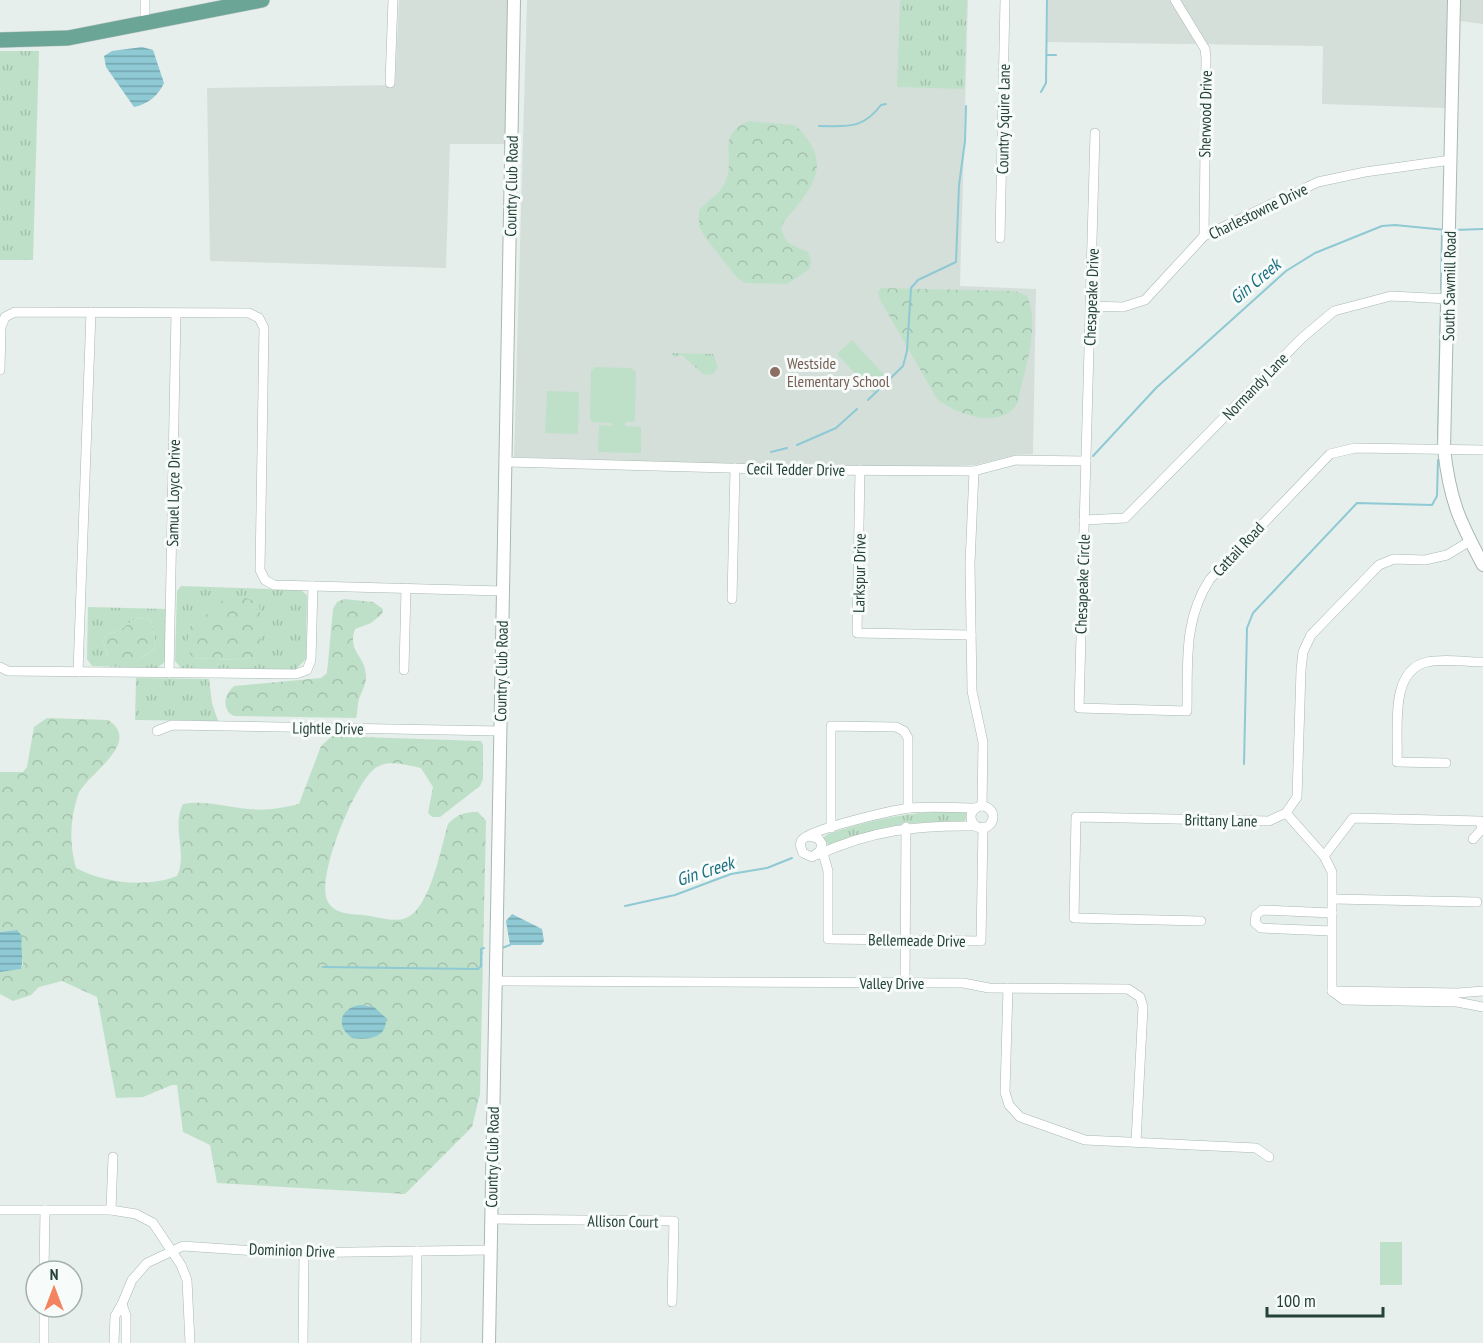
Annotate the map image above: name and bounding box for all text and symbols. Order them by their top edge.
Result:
street label: Country Squire Lane [992,64,1014,174]
street label: Sherwood Drive [1194,70,1216,158]
street label: Country Club Road [500,135,522,237]
street label: Charlestowne Drive [1205,178,1311,244]
street label: South Sawmill Road [1438,231,1460,341]
street label: Chesapeake Drive [1079,248,1103,346]
water label: Gin Creek [1225,252,1287,309]
street label: Normandy Lane [1218,348,1292,424]
place label: Westside Elementary School [787,353,890,391]
marker: Westside Elementary School [768,365,782,379]
street label: Samuel Loyce Drive [162,439,184,547]
street label: Cecil Tedder Drive [747,458,845,480]
street label: Cattail Road [1208,518,1268,580]
street label: Larkspur Drive [848,533,870,613]
street label: Chesapeake Circle [1070,534,1094,634]
street label: Country Club Road [490,620,512,722]
street label: Lightle Drive [292,717,364,739]
street label: Brittany Lane [1184,809,1258,831]
water label: Gin Creek [673,850,739,891]
street label: Bellemeade Drive [868,929,966,951]
street label: Valley Drive [859,973,924,993]
street label: Country Club Road [481,1106,503,1208]
street label: Allison Court [587,1210,659,1232]
street label: Dominion Drive [249,1239,335,1261]
north arrow [24,1259,84,1319]
text: N [50,1264,58,1284]
scale bar [1267,1280,1382,1318]
text: 100 m [1276,1289,1316,1312]

